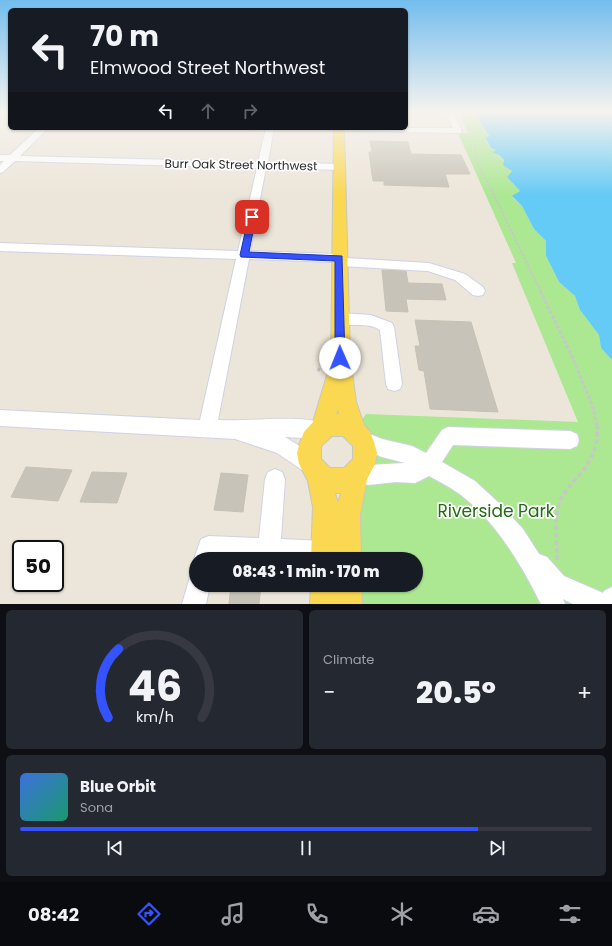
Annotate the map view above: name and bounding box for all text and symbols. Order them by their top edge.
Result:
text: 70 m [90,17,159,56]
icon: left [24,24,76,76]
text: Elmwood Street Northwest [90,55,325,80]
icon: left [155,100,177,122]
icon: ahead [197,100,219,122]
icon: right [239,100,261,122]
street label: Burr Oak Street Northwest [164,155,318,174]
pin [235,200,269,234]
icon: arrive [241,206,263,228]
position arrow [319,337,361,379]
park label: Riverside Park [438,499,555,523]
speed limit sign: 50 [12,540,64,592]
text: 08:43 · 1 min · 170 m [233,561,379,582]
text: Climate [323,650,374,669]
text: 46 [127,656,182,715]
text: 20.5° [416,671,496,714]
text: − [323,677,335,708]
text: + [577,677,592,708]
text: km/h [135,706,174,726]
text: Blue Orbit [80,776,156,797]
text: Sona [80,798,113,817]
icon: previous [104,837,126,859]
icon: pause [295,837,317,859]
icon: next [486,837,508,859]
icon: directions [135,900,163,928]
icon: music [219,900,247,928]
icon: phone [303,900,331,928]
icon: climate [388,900,416,928]
icon: car [472,900,500,928]
icon: filters [556,900,584,928]
text: 08:42 [28,902,79,927]

